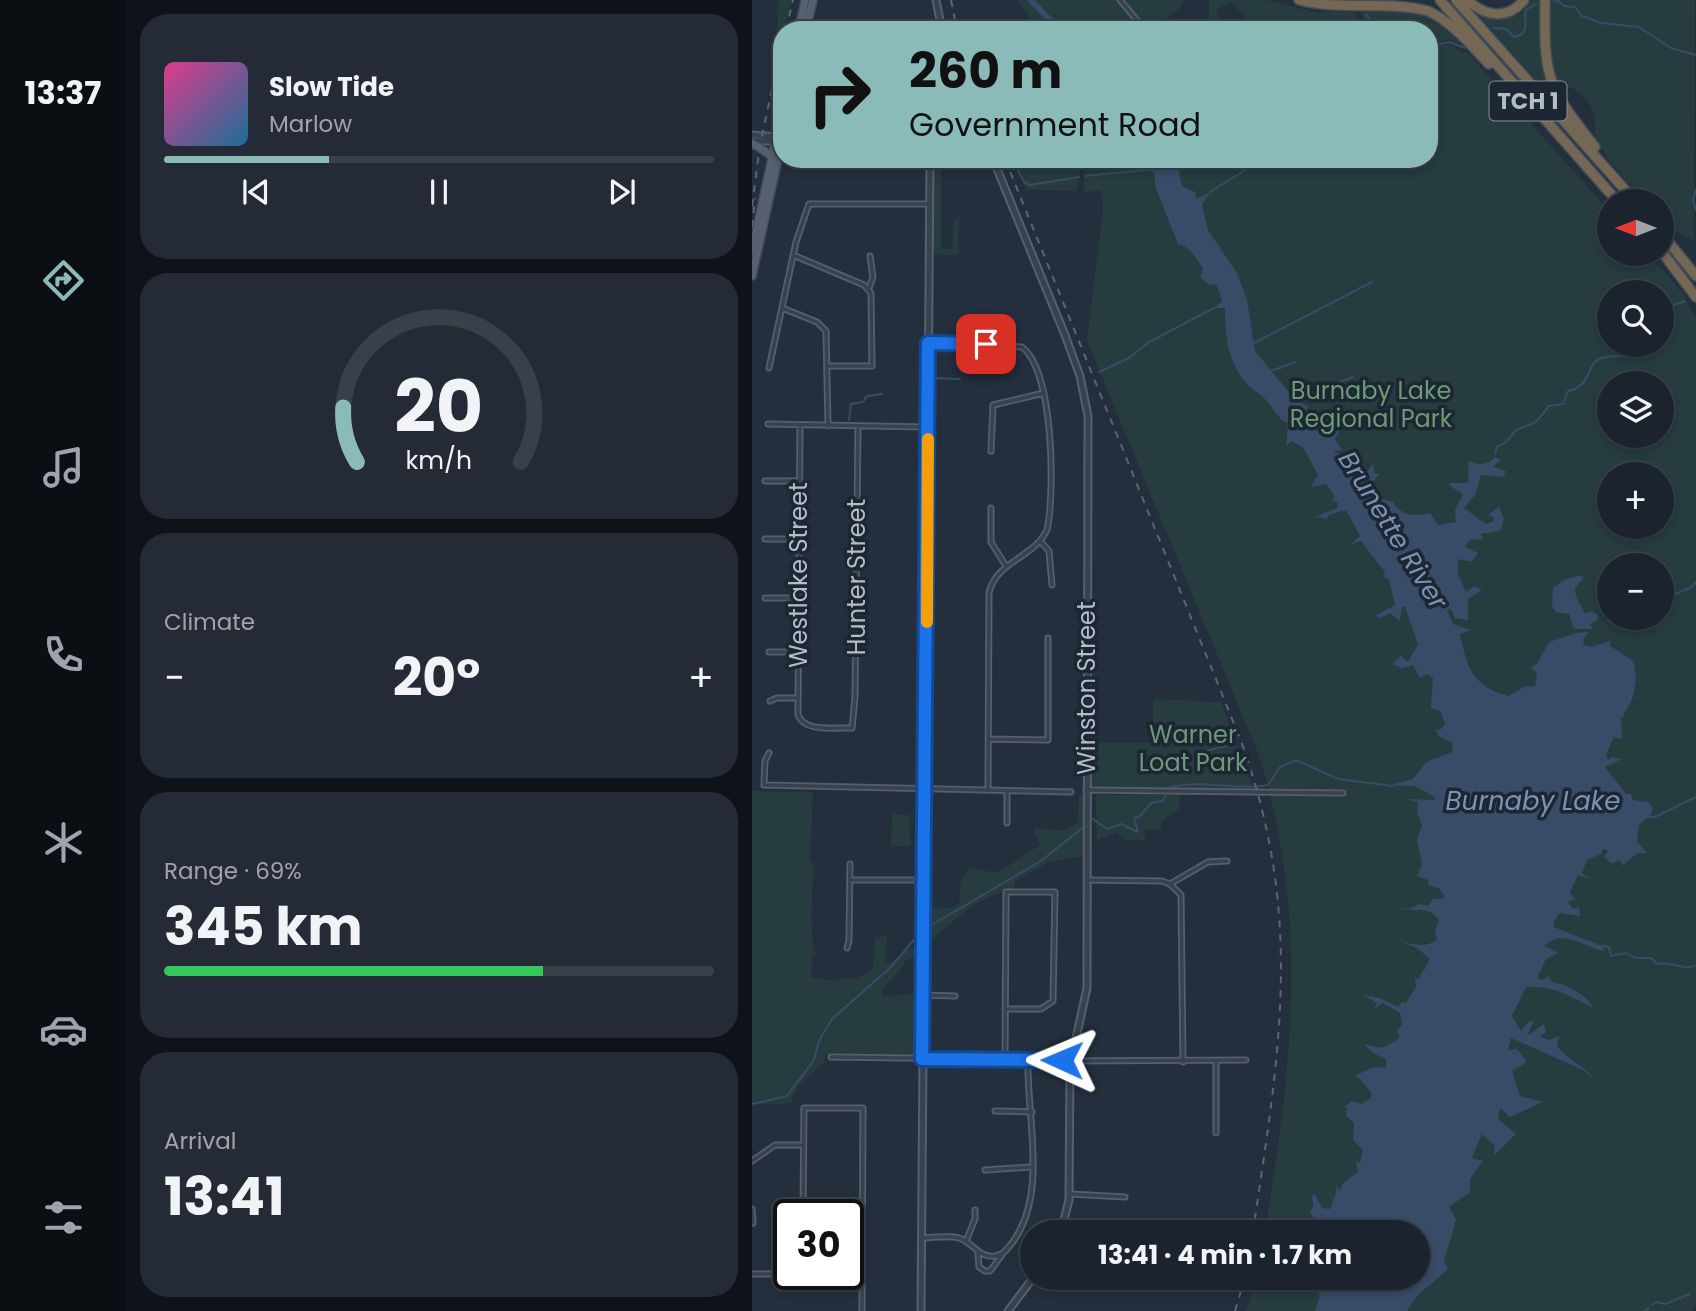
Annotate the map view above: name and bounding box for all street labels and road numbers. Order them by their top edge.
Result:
road number: TCH 1 [1490,82,1566,120]
street label: Westlake Street [782,482,815,668]
street label: Hunter Street [840,499,873,655]
street label: Winston Street [1070,601,1103,775]

